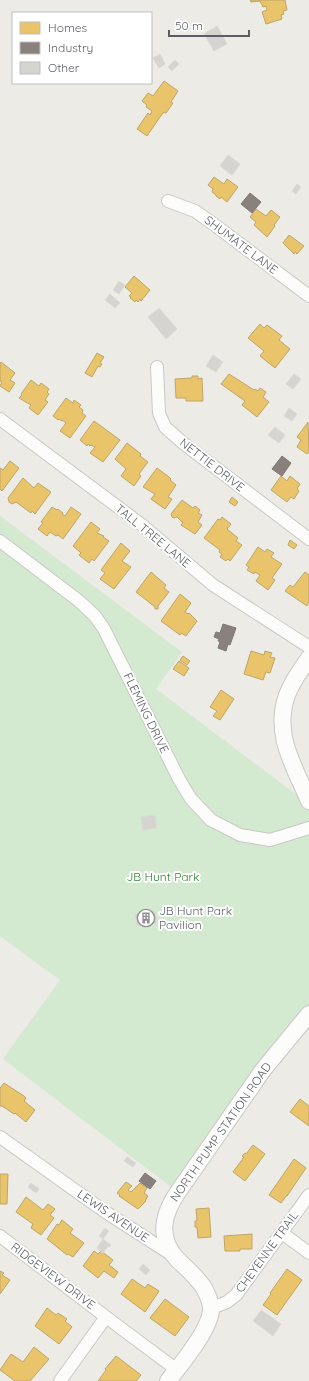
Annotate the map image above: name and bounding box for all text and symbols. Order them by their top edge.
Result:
legend [12,12,152,84]
scale bar [169,12,249,38]
text: 50 m [175,18,203,33]
text: Homes [48,20,88,35]
text: Industry [48,40,93,55]
text: Other [48,60,80,75]
street label: SHUMATE LANE [202,212,281,277]
street label: NETTIE DRIVE [177,435,248,495]
street label: TALL TREE LANE [113,501,194,571]
street label: FLEMING DRIVE [120,670,173,756]
park label: JB Hunt Park [126,869,200,884]
place label: JB Hunt Park Pavilion [159,903,232,932]
building icon: JB Hunt Park Pavilion [136,908,156,928]
street label: NORTH PUMP STATION ROAD [167,1059,275,1204]
street label: LEWIS AVENUE [75,1186,152,1245]
street label: CHEYENNE TRAIL [232,1208,301,1295]
street label: RIDGEVIEW DRIVE [8,1239,99,1312]

